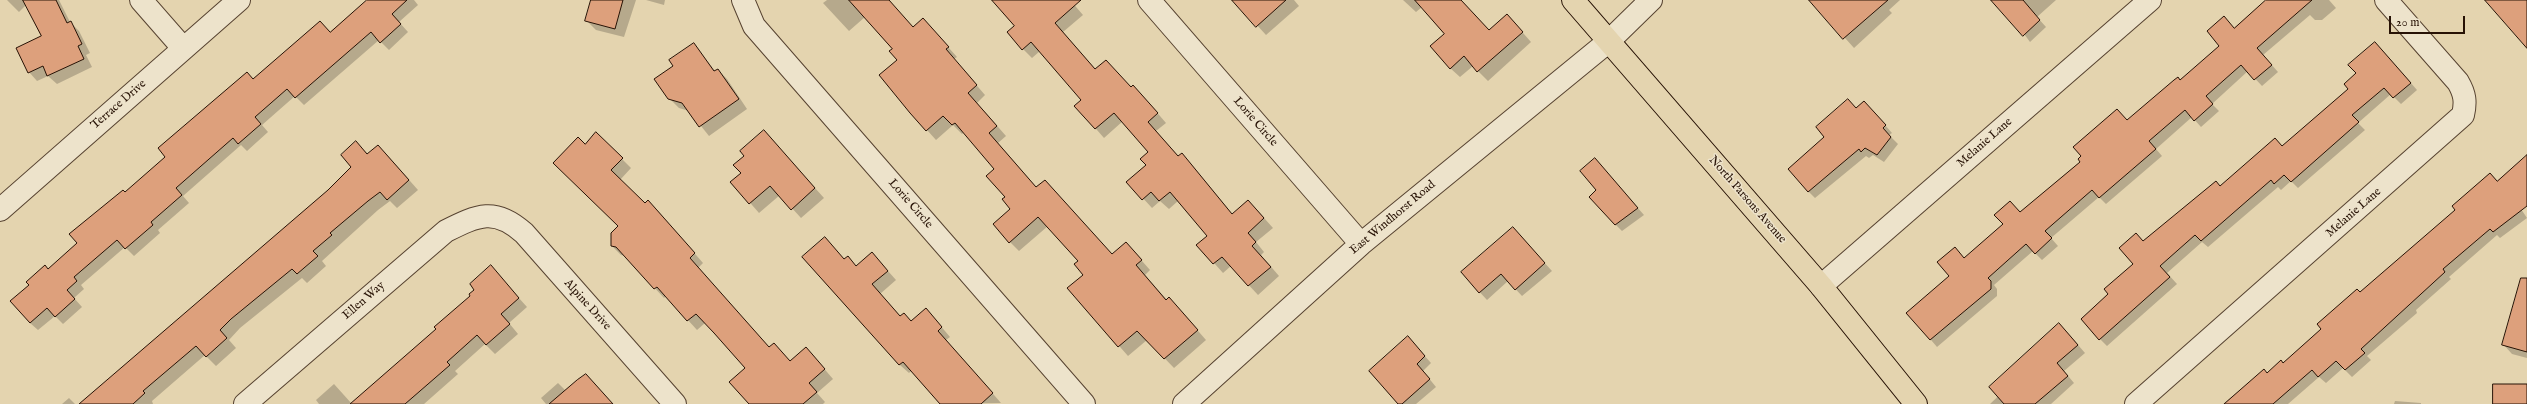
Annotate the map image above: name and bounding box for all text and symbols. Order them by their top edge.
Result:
scale bar [2391,8,2467,34]
text: 20 m [2396,15,2419,30]
street label: Terrace Drive [88,77,150,133]
street label: Lorie Circle [1230,94,1280,150]
street label: Melanie Lane [1954,115,2016,171]
street label: North Parsons Avenue [1705,153,1789,247]
street label: Lorie Circle [885,176,935,232]
street label: East Windhorst Road [1347,178,1439,258]
street label: Melanie Lane [2323,185,2385,241]
street label: Alpine Drive [560,277,614,333]
street label: Ellen Way [340,279,388,323]

